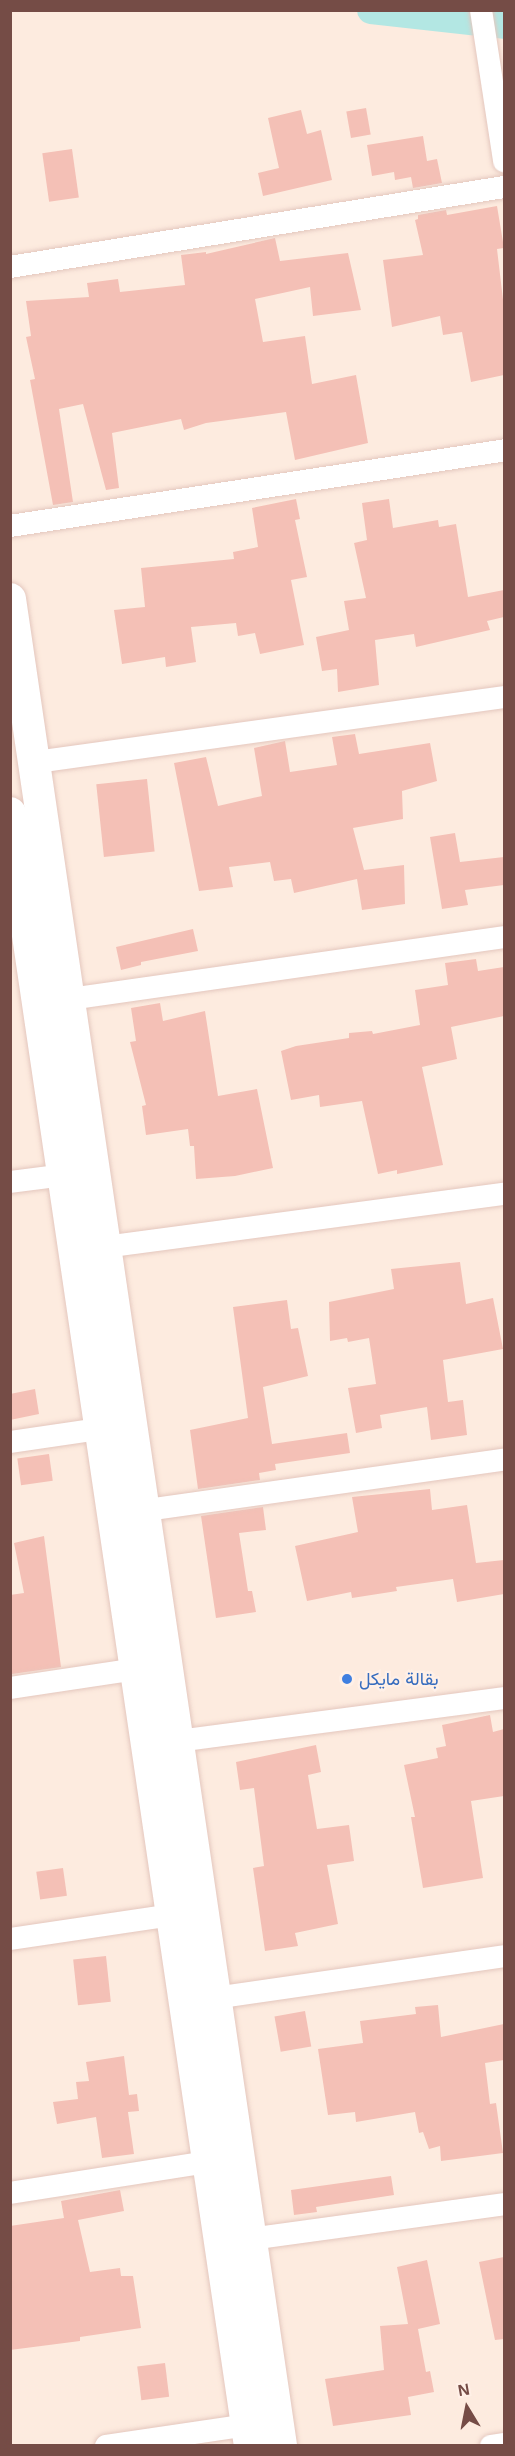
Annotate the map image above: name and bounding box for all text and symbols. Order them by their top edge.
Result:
place label: بقالة مايكل [359,1668,439,1690]
marker: بقالة مايكل [340,1672,354,1686]
north arrow [437,2378,497,2438]
text: N [457,2380,471,2399]

